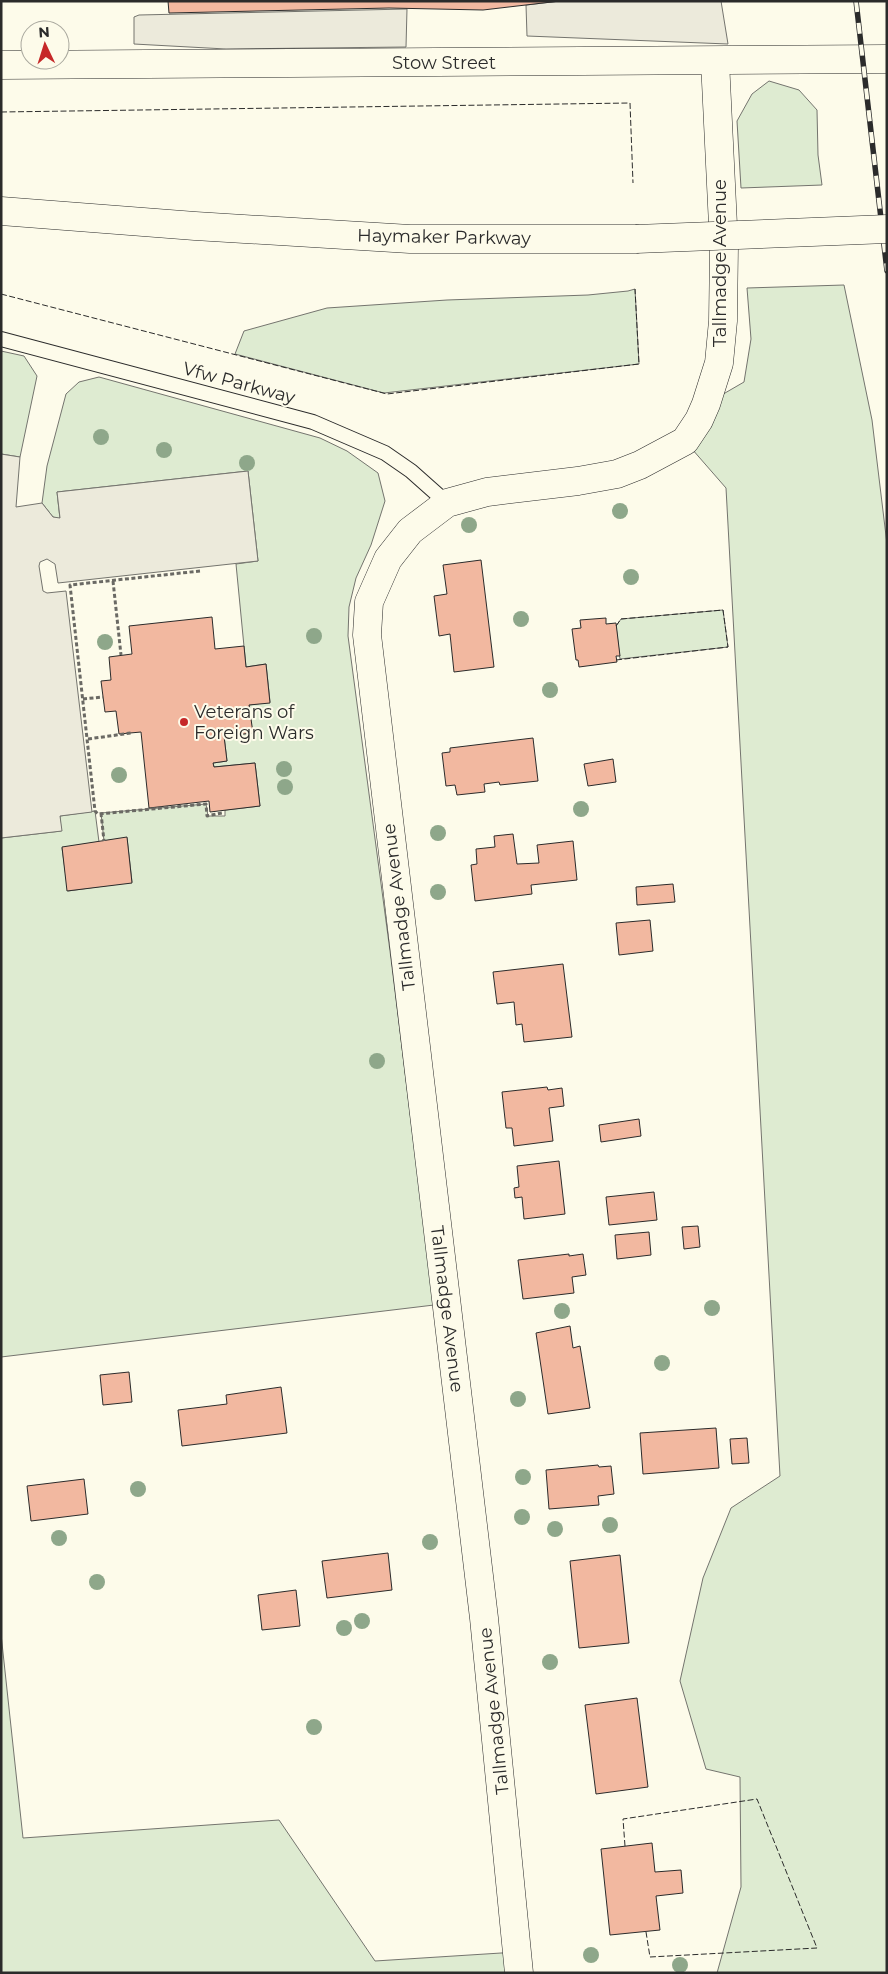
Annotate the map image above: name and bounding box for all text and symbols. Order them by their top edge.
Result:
north arrow [20,20,70,70]
text: N [38,23,50,41]
street label: Stow Street [392,52,496,74]
street label: Tallmadge Avenue [709,179,731,347]
street label: Haymaker Parkway [357,224,531,250]
street label: Vfw Parkway [180,357,298,409]
place label: Veterans of Foreign Wars [194,701,314,744]
marker: Veterans of Foreign Wars [178,716,190,728]
street label: Tallmadge Avenue [378,822,420,992]
street label: Tallmadge Avenue [426,1224,468,1394]
street label: Tallmadge Avenue [474,1626,514,1796]

